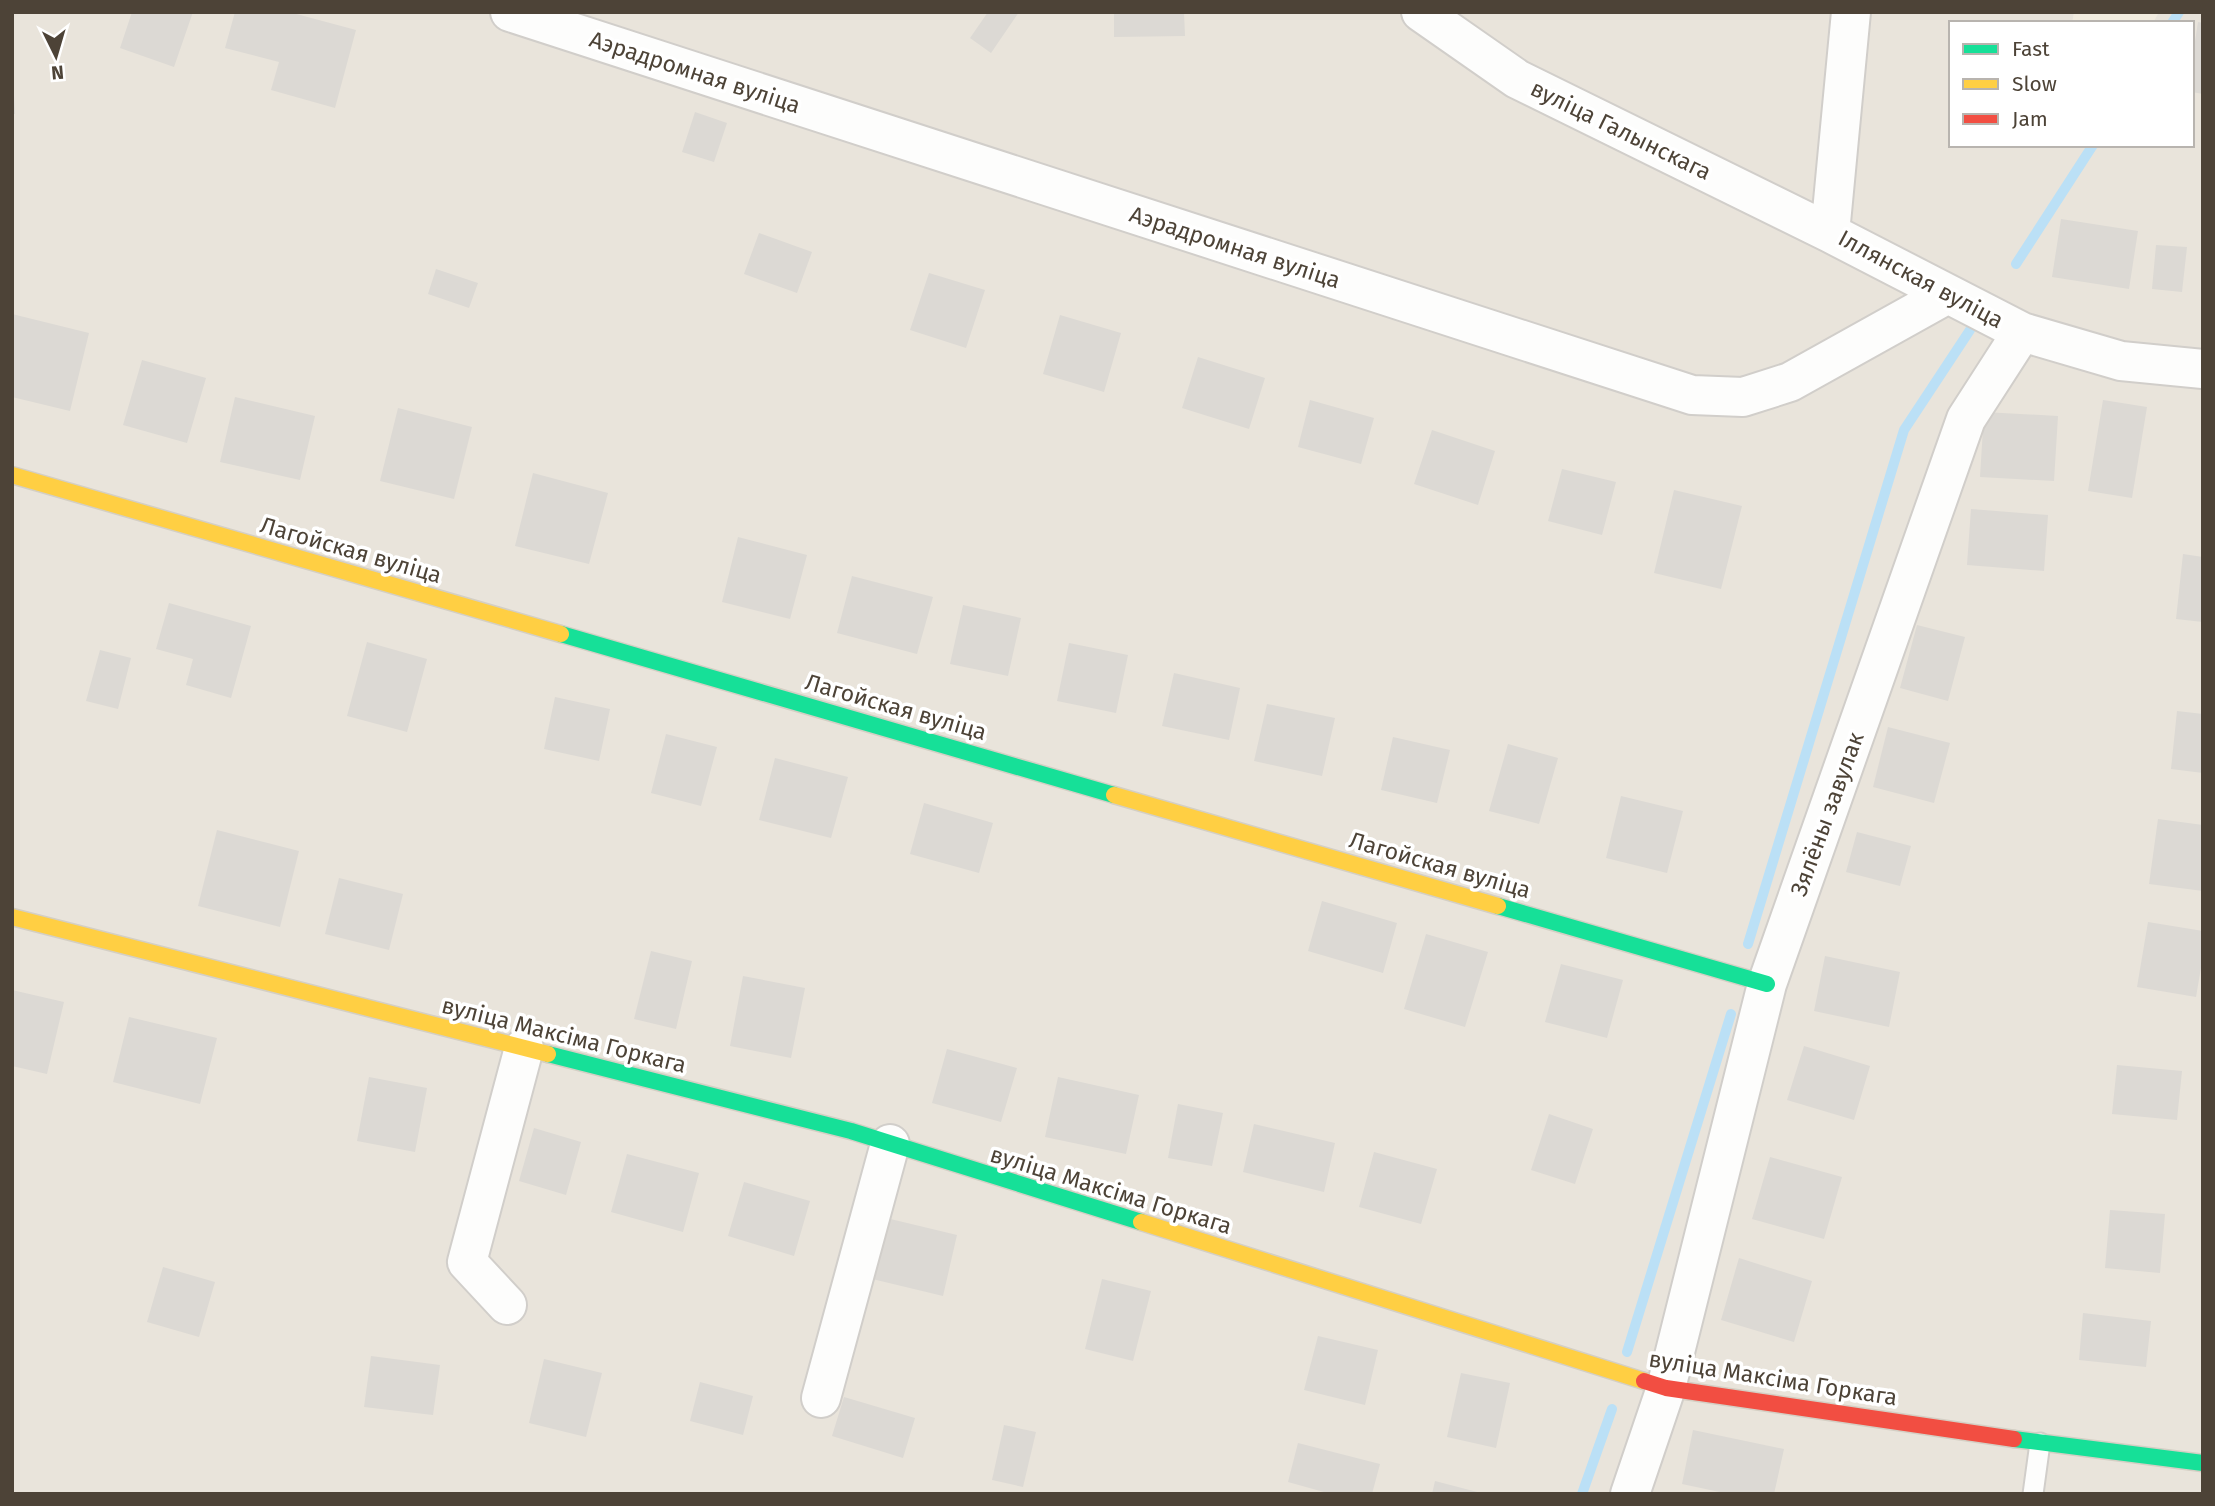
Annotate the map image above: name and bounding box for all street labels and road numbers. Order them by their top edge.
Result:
street label: Аэрадромная вуліца [586,25,804,119]
street label: вуліца Галынскага [1526,74,1716,186]
street label: Аэрадромная вуліца [1126,200,1344,294]
street label: Іллянская вуліца [1834,224,2008,334]
street label: Лагойская вуліца [257,511,445,589]
street label: Лагойская вуліца [802,668,990,746]
street label: Зялёны завулак [1784,728,1870,900]
street label: Лагойская вуліца [1346,826,1534,904]
street label: вуліца Максіма Горкага [439,991,689,1079]
street label: вуліца Максіма Горкага [987,1140,1235,1240]
street label: вуліца Максіма Горкага [1647,1345,1899,1411]

